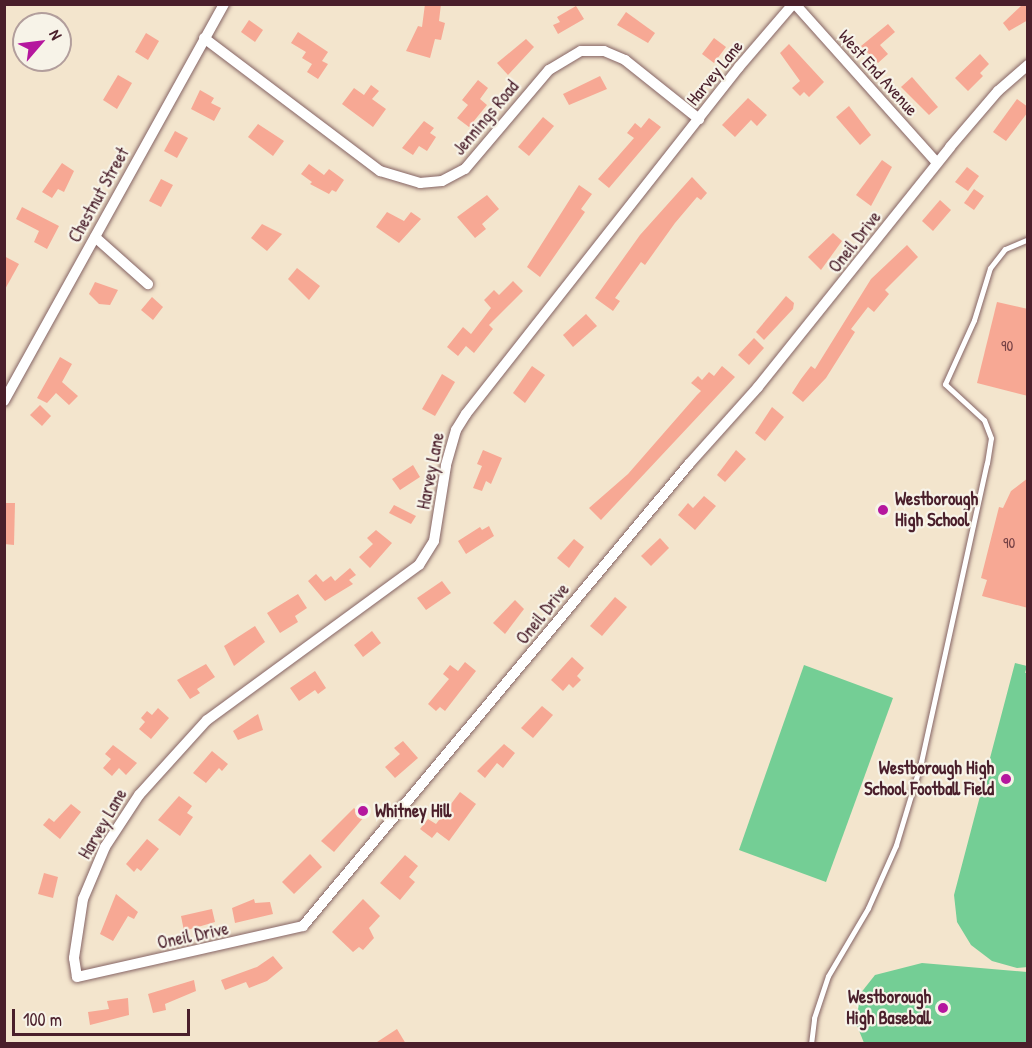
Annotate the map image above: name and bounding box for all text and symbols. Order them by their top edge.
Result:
north arrow [12,12,72,72]
street label: West End Avenue [834,25,922,121]
text: N [44,26,68,43]
street label: Harvey Lane [682,36,748,110]
street label: Jennings Road [449,76,523,160]
street label: Chestnut Street [64,144,134,246]
street label: Oneil Drive [824,207,886,277]
house number: 90 [1001,337,1013,355]
street label: Harvey Lane [413,431,449,511]
place label: Westborough High School [895,489,978,532]
marker: Westborough High School [876,503,890,517]
house number: 90 [1003,534,1015,552]
street label: Oneil Drive [512,579,574,649]
place label: Westborough High School Football Field [864,758,994,800]
marker: Westborough High School Football Field [999,772,1013,786]
street label: Harvey Lane [74,785,132,863]
place label: Whitney Hill [375,800,451,822]
marker: Whitney Hill [356,804,370,818]
street label: Oneil Drive [155,918,231,954]
place label: Westborough High Baseball [846,987,931,1030]
scale bar [15,997,194,1035]
marker: Westborough High Baseball [936,1001,950,1015]
text: 100 m [23,1007,62,1032]

